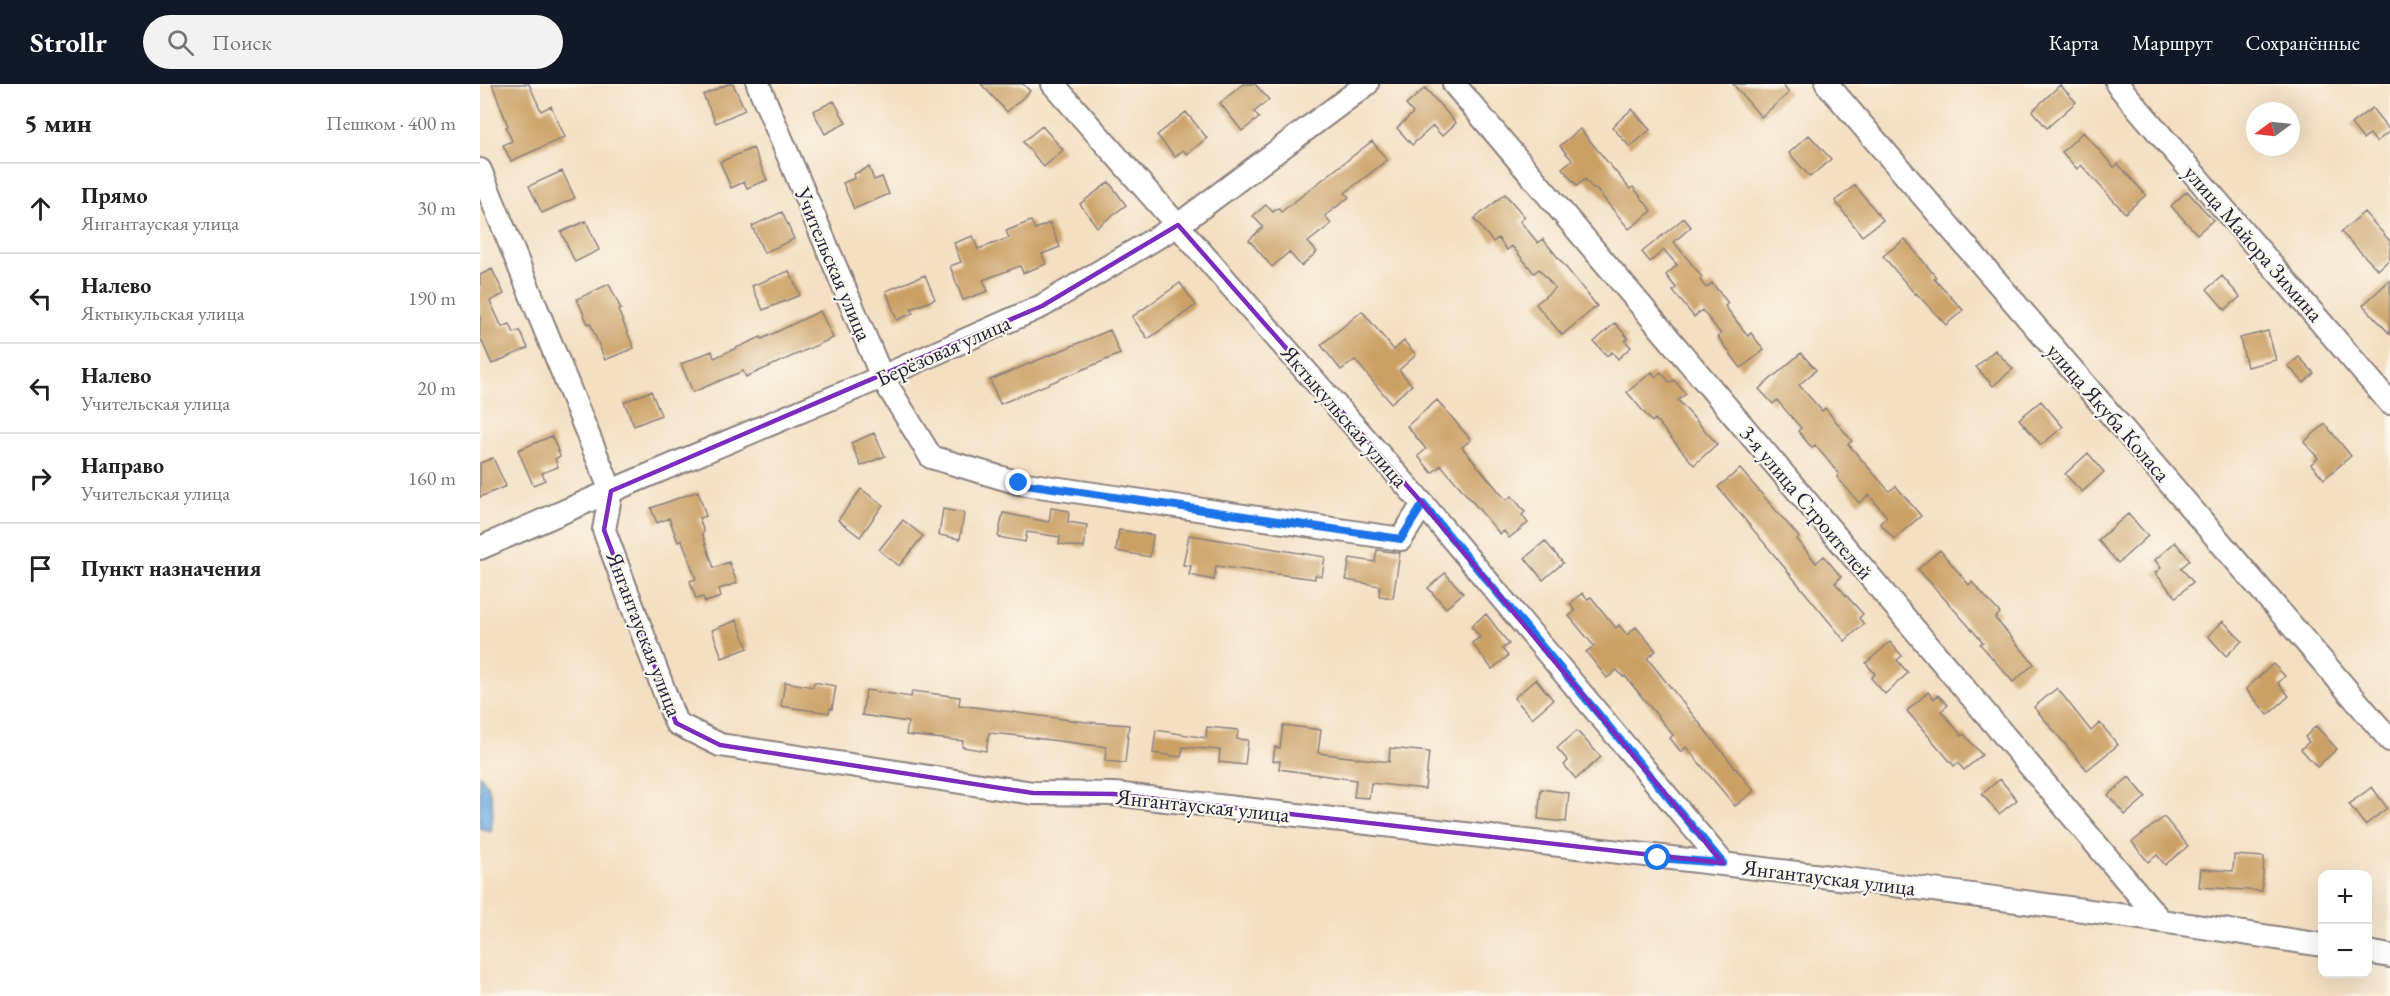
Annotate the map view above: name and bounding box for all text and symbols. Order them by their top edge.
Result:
search box [143,15,563,69]
text: Strollr [30,24,107,60]
icon: search [164,26,197,59]
text: Поиск [212,28,272,57]
text: Карта [2049,29,2099,56]
text: Маршрут [2132,29,2213,56]
text: Сохранённые [2246,29,2360,56]
north arrow [2246,102,2300,156]
text: 5 мин [24,106,92,140]
text: Пешком · 400 m [326,110,456,136]
street label: улица Майора Зимина [2177,159,2330,328]
text: Прямо [81,181,148,210]
street label: Учительская улица [788,182,879,346]
icon: ahead [24,192,57,225]
text: 30 m [417,195,456,221]
text: Янгантауская улица [81,210,239,236]
text: Налево [81,271,151,300]
icon: left [24,282,57,315]
text: 190 m [408,285,456,311]
text: Яктыкульская улица [81,300,245,326]
street label: Берёзовая улица [871,308,1015,393]
street label: улица Якуба Коласа [2040,337,2177,488]
street label: Яктыкульская улица [1274,338,1415,494]
text: Налево [81,361,151,390]
icon: left [24,372,57,405]
text: 20 m [417,375,456,401]
text: Учительская улица [81,390,230,416]
street label: 3-я улица Строителей [1733,419,1880,586]
text: Направо [81,451,164,480]
icon: right [24,462,57,495]
text: 160 m [408,465,456,491]
route end [1005,469,1031,495]
text: Учительская улица [81,480,230,506]
street label: Янгантауская улица [599,547,689,721]
icon: arrive [24,552,57,585]
text: Пункт назначения [81,554,261,583]
street label: Янгантауская улица [1114,782,1291,829]
route start [1644,844,1670,870]
street label: Янгантауская улица [1740,852,1917,903]
map controls [2318,870,2372,978]
button: + [2318,870,2372,924]
button: − [2318,924,2372,978]

